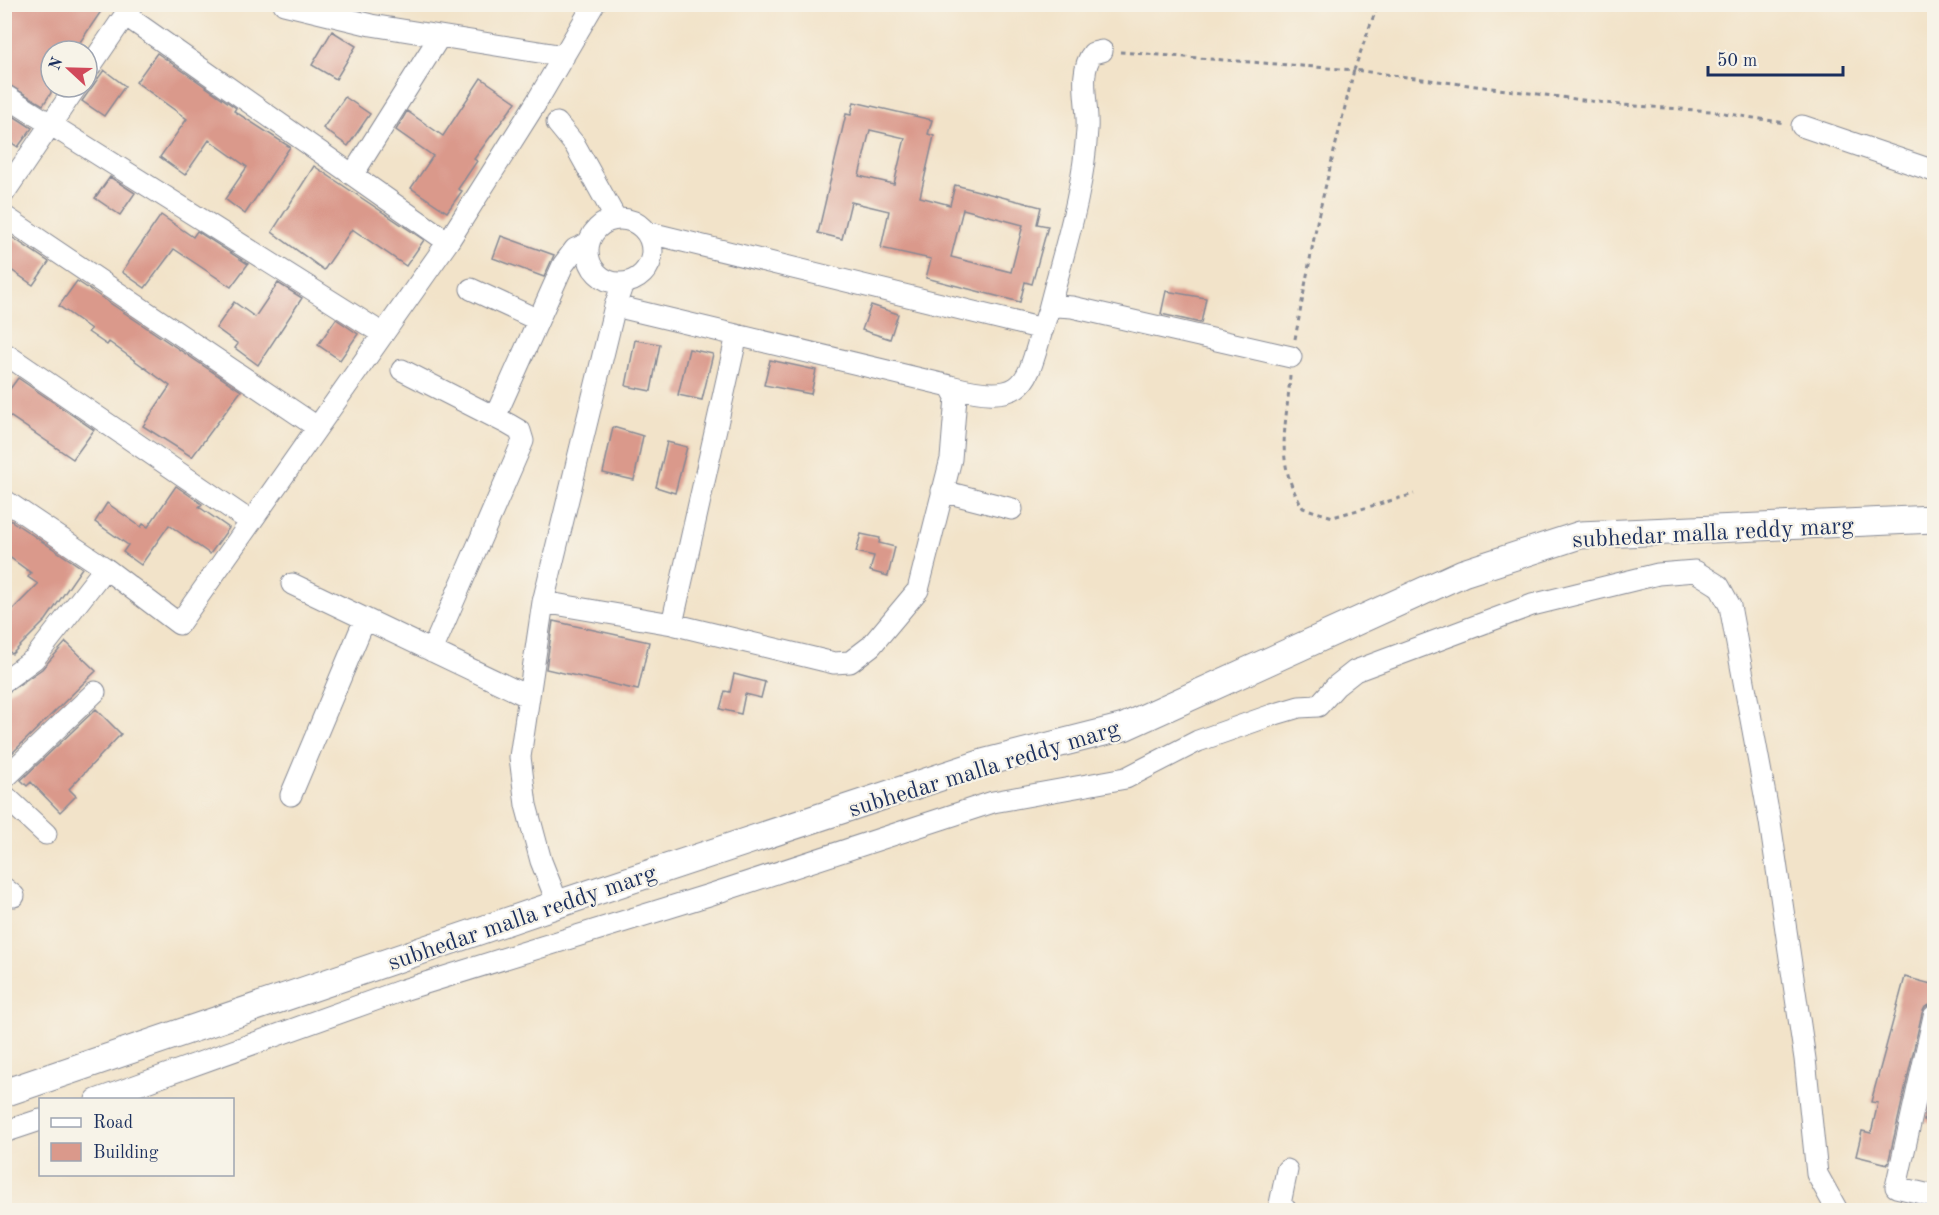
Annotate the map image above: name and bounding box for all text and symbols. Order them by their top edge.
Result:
north arrow [39,39,99,99]
scale bar [1708,39,1843,77]
text: 50 m [1717,52,1757,70]
text: N [47,55,67,73]
street label: subhedar malla reddy marg [1572,515,1855,553]
street label: subhedar malla reddy marg [846,717,1123,823]
street label: subhedar malla reddy marg [385,862,660,976]
legend [39,1098,234,1176]
text: Road [93,1114,133,1132]
text: Building [93,1144,159,1162]

